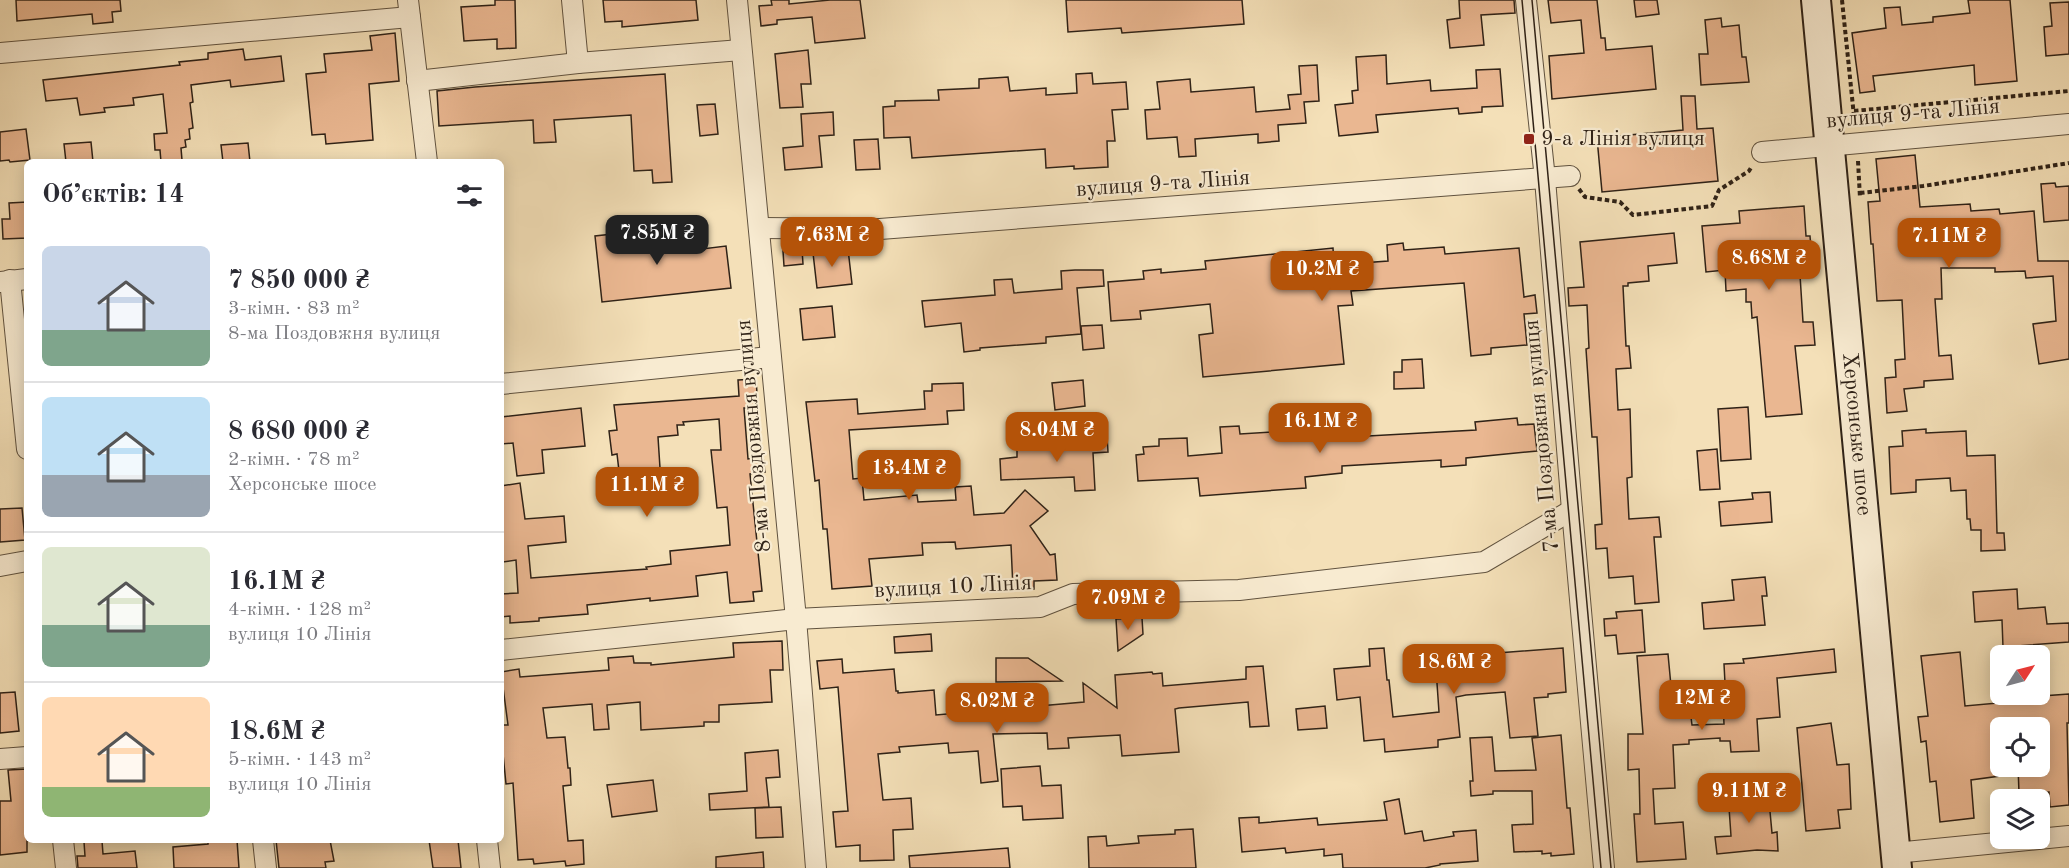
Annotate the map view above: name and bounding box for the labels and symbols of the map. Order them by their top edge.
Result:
street label: вулиця 9-та Лінія [1825,95,2001,133]
place label: 9-а Лінія вулиця [1541,128,1705,150]
marker: 9-а Лінія вулиця [1522,132,1536,146]
street label: вулиця 9-та Лінія [1075,167,1251,201]
pin: 7.85M ₴ [602,215,712,266]
pin: 7.63M ₴ [777,217,887,268]
pin: 7.11M ₴ [1894,218,2004,269]
pin: 8.68M ₴ [1714,240,1824,291]
pin: 10.2M ₴ [1267,251,1377,302]
street label: 8-ма Поздовжня вулиця [733,319,775,553]
street label: 7-ма Поздовжня вулиця [1521,319,1563,553]
street label: Херсонське шосе [1838,352,1875,517]
pin: 16.1M ₴ [1265,403,1375,454]
pin: 8.04M ₴ [1002,412,1112,463]
pin: 13.4M ₴ [854,450,964,501]
pin: 11.1M ₴ [592,467,702,518]
street label: вулиця 10 Лінія [874,572,1032,602]
pin: 7.09M ₴ [1073,580,1183,631]
pin: 18.6M ₴ [1399,644,1509,695]
north arrow [1990,645,2050,705]
pin: 12M ₴ [1660,680,1744,731]
pin: 8.02M ₴ [942,683,1052,734]
pin: 9.11M ₴ [1694,773,1804,824]

